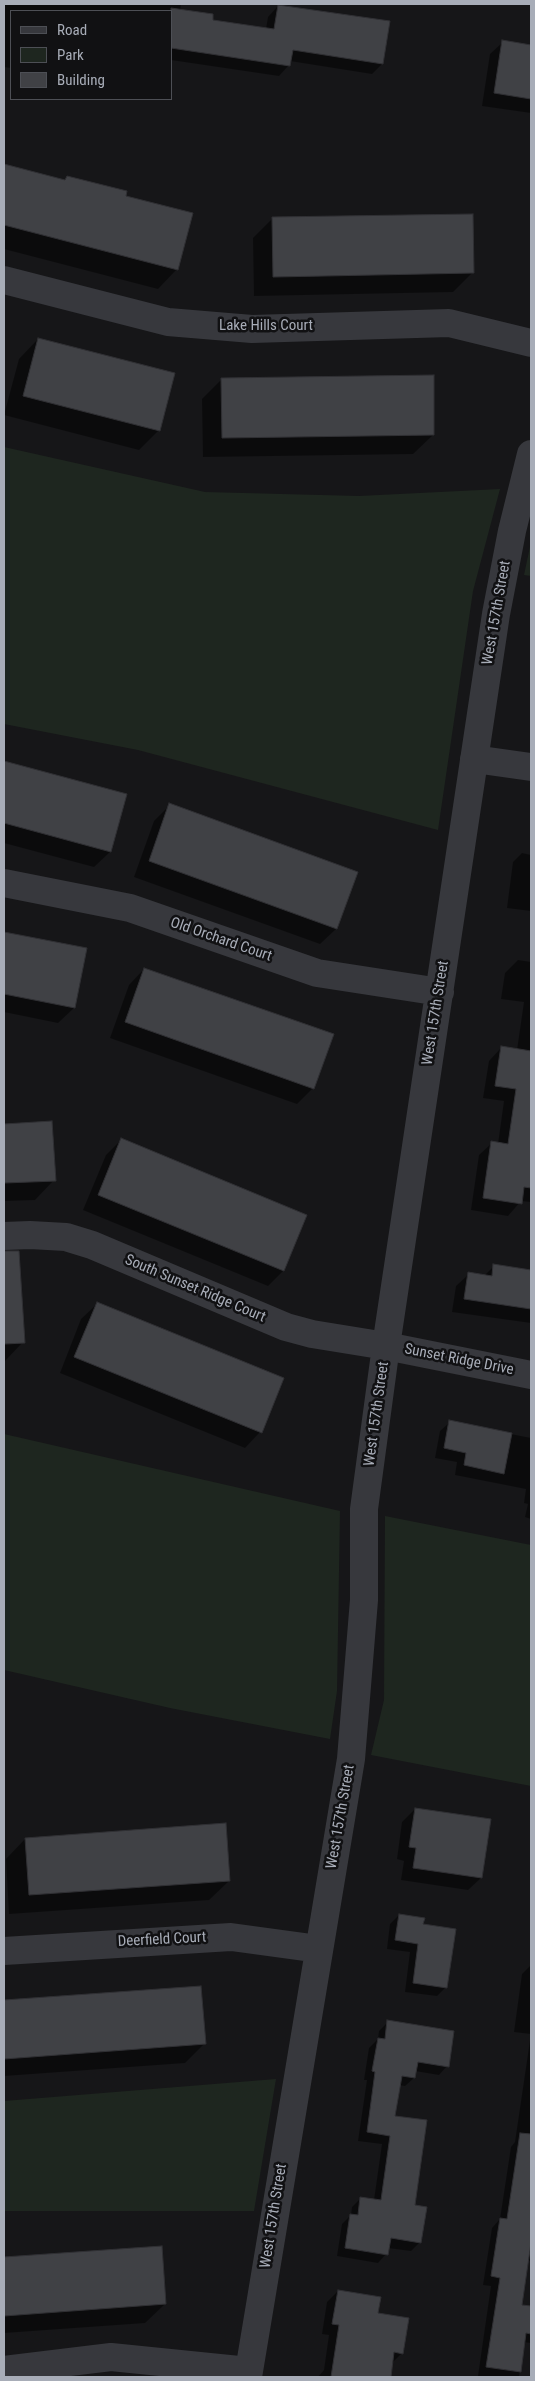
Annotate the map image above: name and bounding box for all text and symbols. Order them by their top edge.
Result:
legend [10,10,172,100]
text: Road [57,21,87,39]
text: Park [57,46,84,64]
text: Building [57,71,105,89]
street label: Lake Hills Court [219,317,313,335]
street label: West 157th Street [479,560,515,666]
street label: Old Orchard Court [168,914,274,966]
street label: West 157th Street [419,960,453,1066]
street label: South Sunset Ridge Court [122,1251,268,1327]
street label: Sunset Ridge Drive [403,1341,515,1379]
street label: West 157th Street [361,1361,393,1467]
street label: West 157th Street [323,1764,359,1870]
street label: Deerfield Court [117,1929,207,1951]
street label: West 157th Street [257,2163,291,2269]

